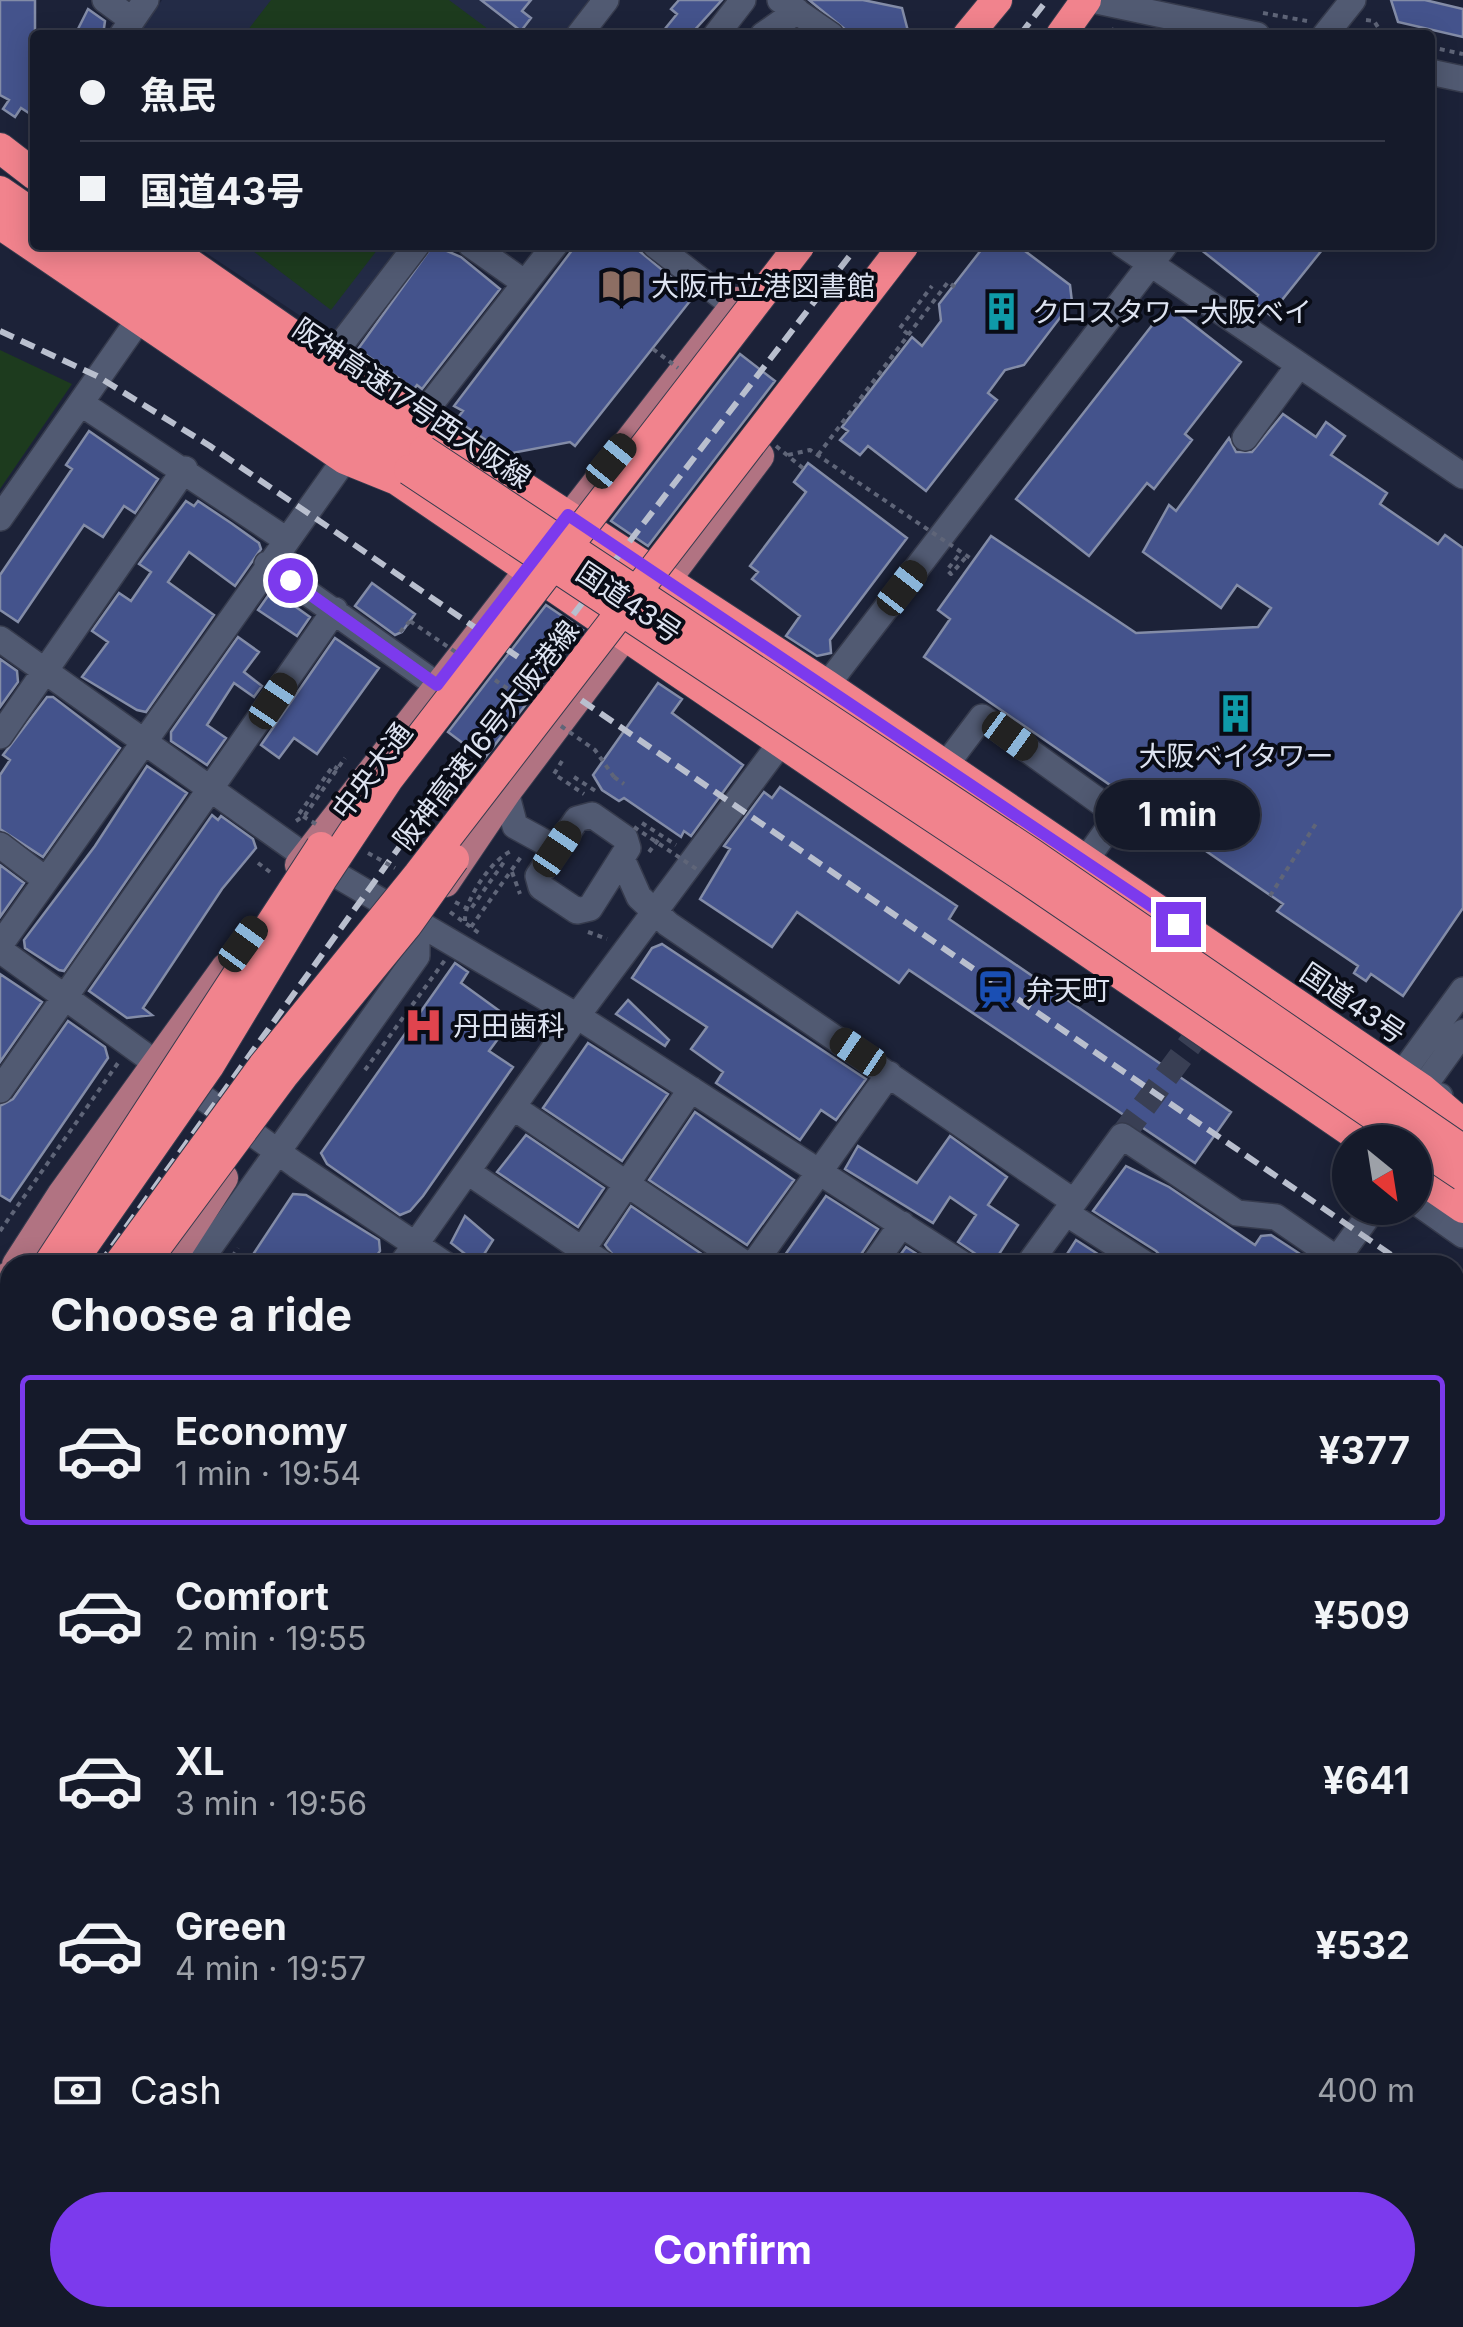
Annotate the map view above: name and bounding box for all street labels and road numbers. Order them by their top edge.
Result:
street label: 阪神高速17号西大阪線 [287,311,537,495]
street label: 国道43号 [570,555,688,649]
street label: 阪神高速16号大阪港線 [386,614,586,856]
street label: 中央大通 [325,716,419,826]
street label: 国道43号 [1294,956,1412,1050]

